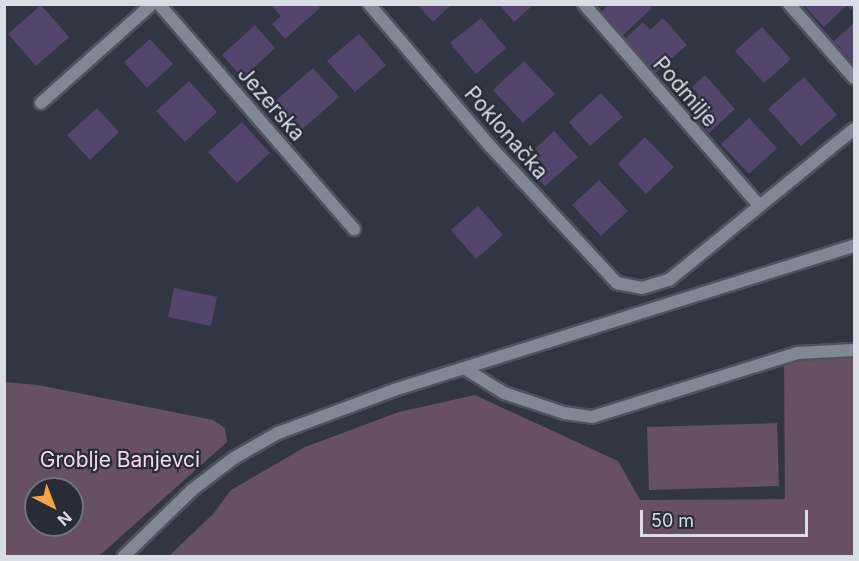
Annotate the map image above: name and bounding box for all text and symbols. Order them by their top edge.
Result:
street label: Podmilje [648,52,722,132]
street label: Jezerska [232,62,310,146]
street label: Poklonačka [459,81,553,185]
park label: Groblje Banjevci [40,447,200,473]
north arrow [24,477,84,537]
scale bar [643,498,811,536]
text: N [53,507,76,530]
text: 50 m [651,510,694,531]

